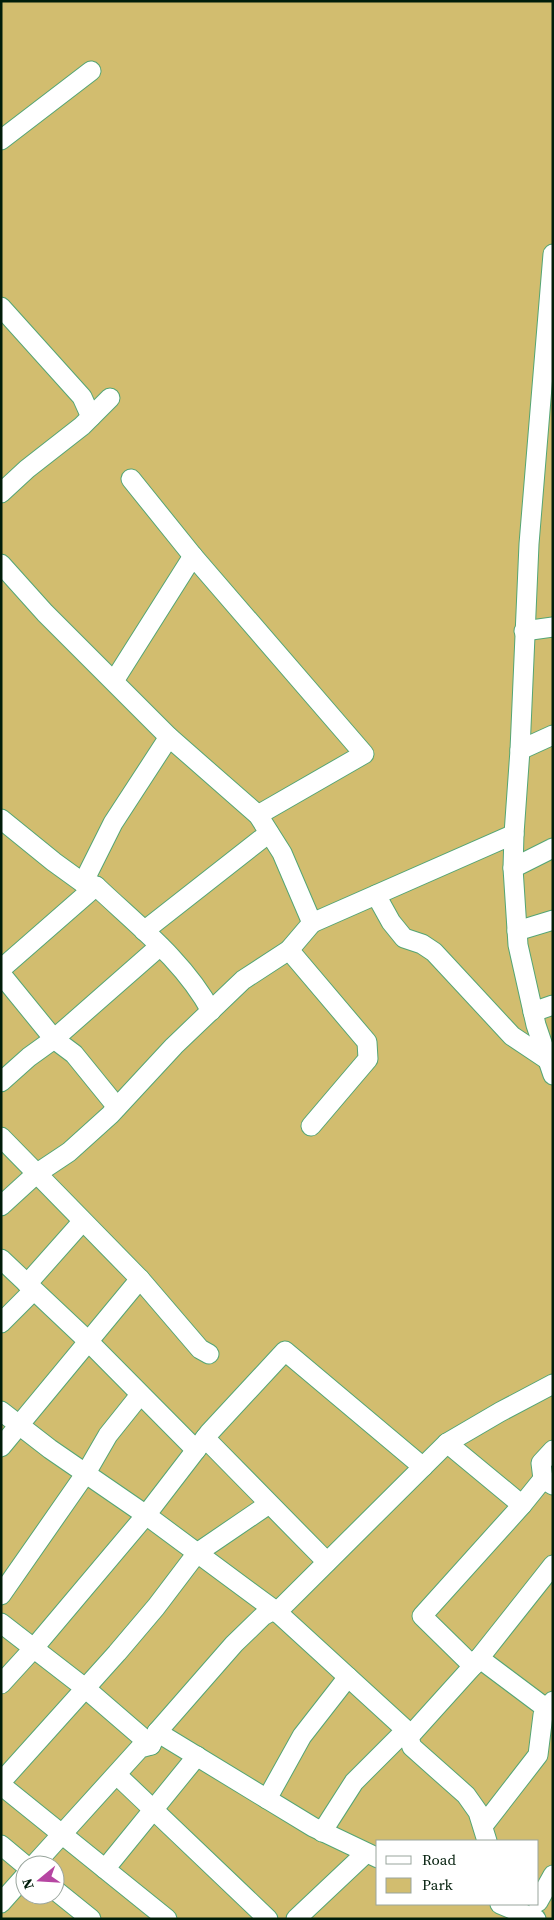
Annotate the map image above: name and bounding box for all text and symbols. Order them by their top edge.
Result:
legend [376,1840,539,1905]
text: Road [422,1849,456,1870]
north arrow [15,1855,65,1905]
text: Park [422,1874,454,1895]
text: N [17,1876,39,1892]

